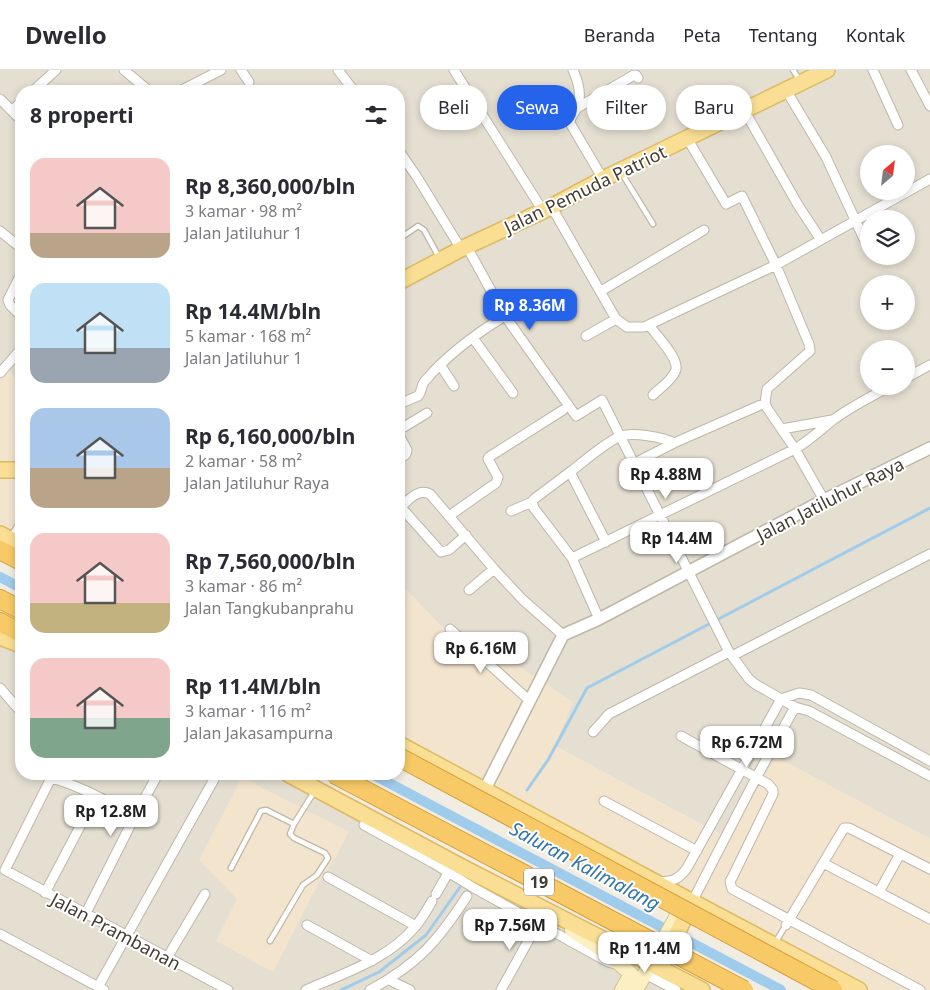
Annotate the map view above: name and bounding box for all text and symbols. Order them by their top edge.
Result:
text: Dwello [25,18,107,51]
text: Beranda [584,23,655,47]
text: Peta [683,23,721,47]
text: Tentang [749,23,818,47]
text: Kontak [846,23,905,47]
chip: Beli [420,85,487,130]
chip: Sewa [497,85,577,130]
chip: Filter [587,85,666,130]
chip: Baru [676,85,752,130]
text: 8 properti [30,101,133,129]
icon: filters [362,101,390,129]
street label: Jalan Pemuda Patriot [498,139,670,240]
north arrow [860,145,915,200]
map controls [860,145,915,395]
text: Rp 8,360,000/bln [185,172,355,200]
icon: home [70,178,130,238]
text: 3 kamar · 98 m² [185,200,302,222]
button: layers [860,210,915,265]
text: Jalan Jatiluhur 1 [185,222,302,244]
button: + [860,275,915,330]
pin: Rp 8.36M [478,288,582,331]
text: Rp 8.36M [494,294,566,316]
text: Rp 14.4M/bln [185,297,321,325]
icon: home [70,303,130,363]
text: 5 kamar · 168 m² [185,325,311,347]
button: − [860,340,915,395]
text: Jalan Jatiluhur 1 [185,347,302,369]
text: Rp 6,160,000/bln [185,422,355,450]
icon: home [70,428,130,488]
text: 2 kamar · 58 m² [185,450,302,472]
street label: Jalan Jatiluhur Raya [750,451,908,547]
pin: Rp 4.88M [614,458,718,500]
text: Rp 4.88M [630,463,702,485]
text: Jalan Jatiluhur Raya [185,472,329,494]
pin: Rp 14.4M [625,522,729,564]
text: Rp 14.4M [641,527,713,549]
text: Rp 7,560,000/bln [185,547,355,575]
icon: home [70,553,130,613]
text: 3 kamar · 86 m² [185,575,302,597]
text: Jalan Tangkubanprahu [185,597,354,619]
pin: Rp 6.16M [429,632,533,674]
text: Rp 6.16M [445,637,517,659]
text: Rp 11.4M/bln [185,672,321,700]
icon: home [70,678,130,738]
text: 3 kamar · 116 m² [185,700,311,722]
text: Jalan Jakasampurna [185,722,333,744]
pin: Rp 6.72M [695,726,799,768]
text: Rp 6.72M [711,731,783,753]
pin: Rp 12.8M [59,794,163,837]
text: Rp 12.8M [75,800,147,822]
water label: Saluran Kalimalang [505,815,665,917]
road number: 19 [524,869,554,896]
street label: Jalan Prambanan [45,886,185,975]
pin: Rp 7.56M [458,908,562,951]
text: Rp 7.56M [474,914,546,936]
pin: Rp 11.4M [593,932,697,974]
text: Rp 11.4M [609,937,681,959]

